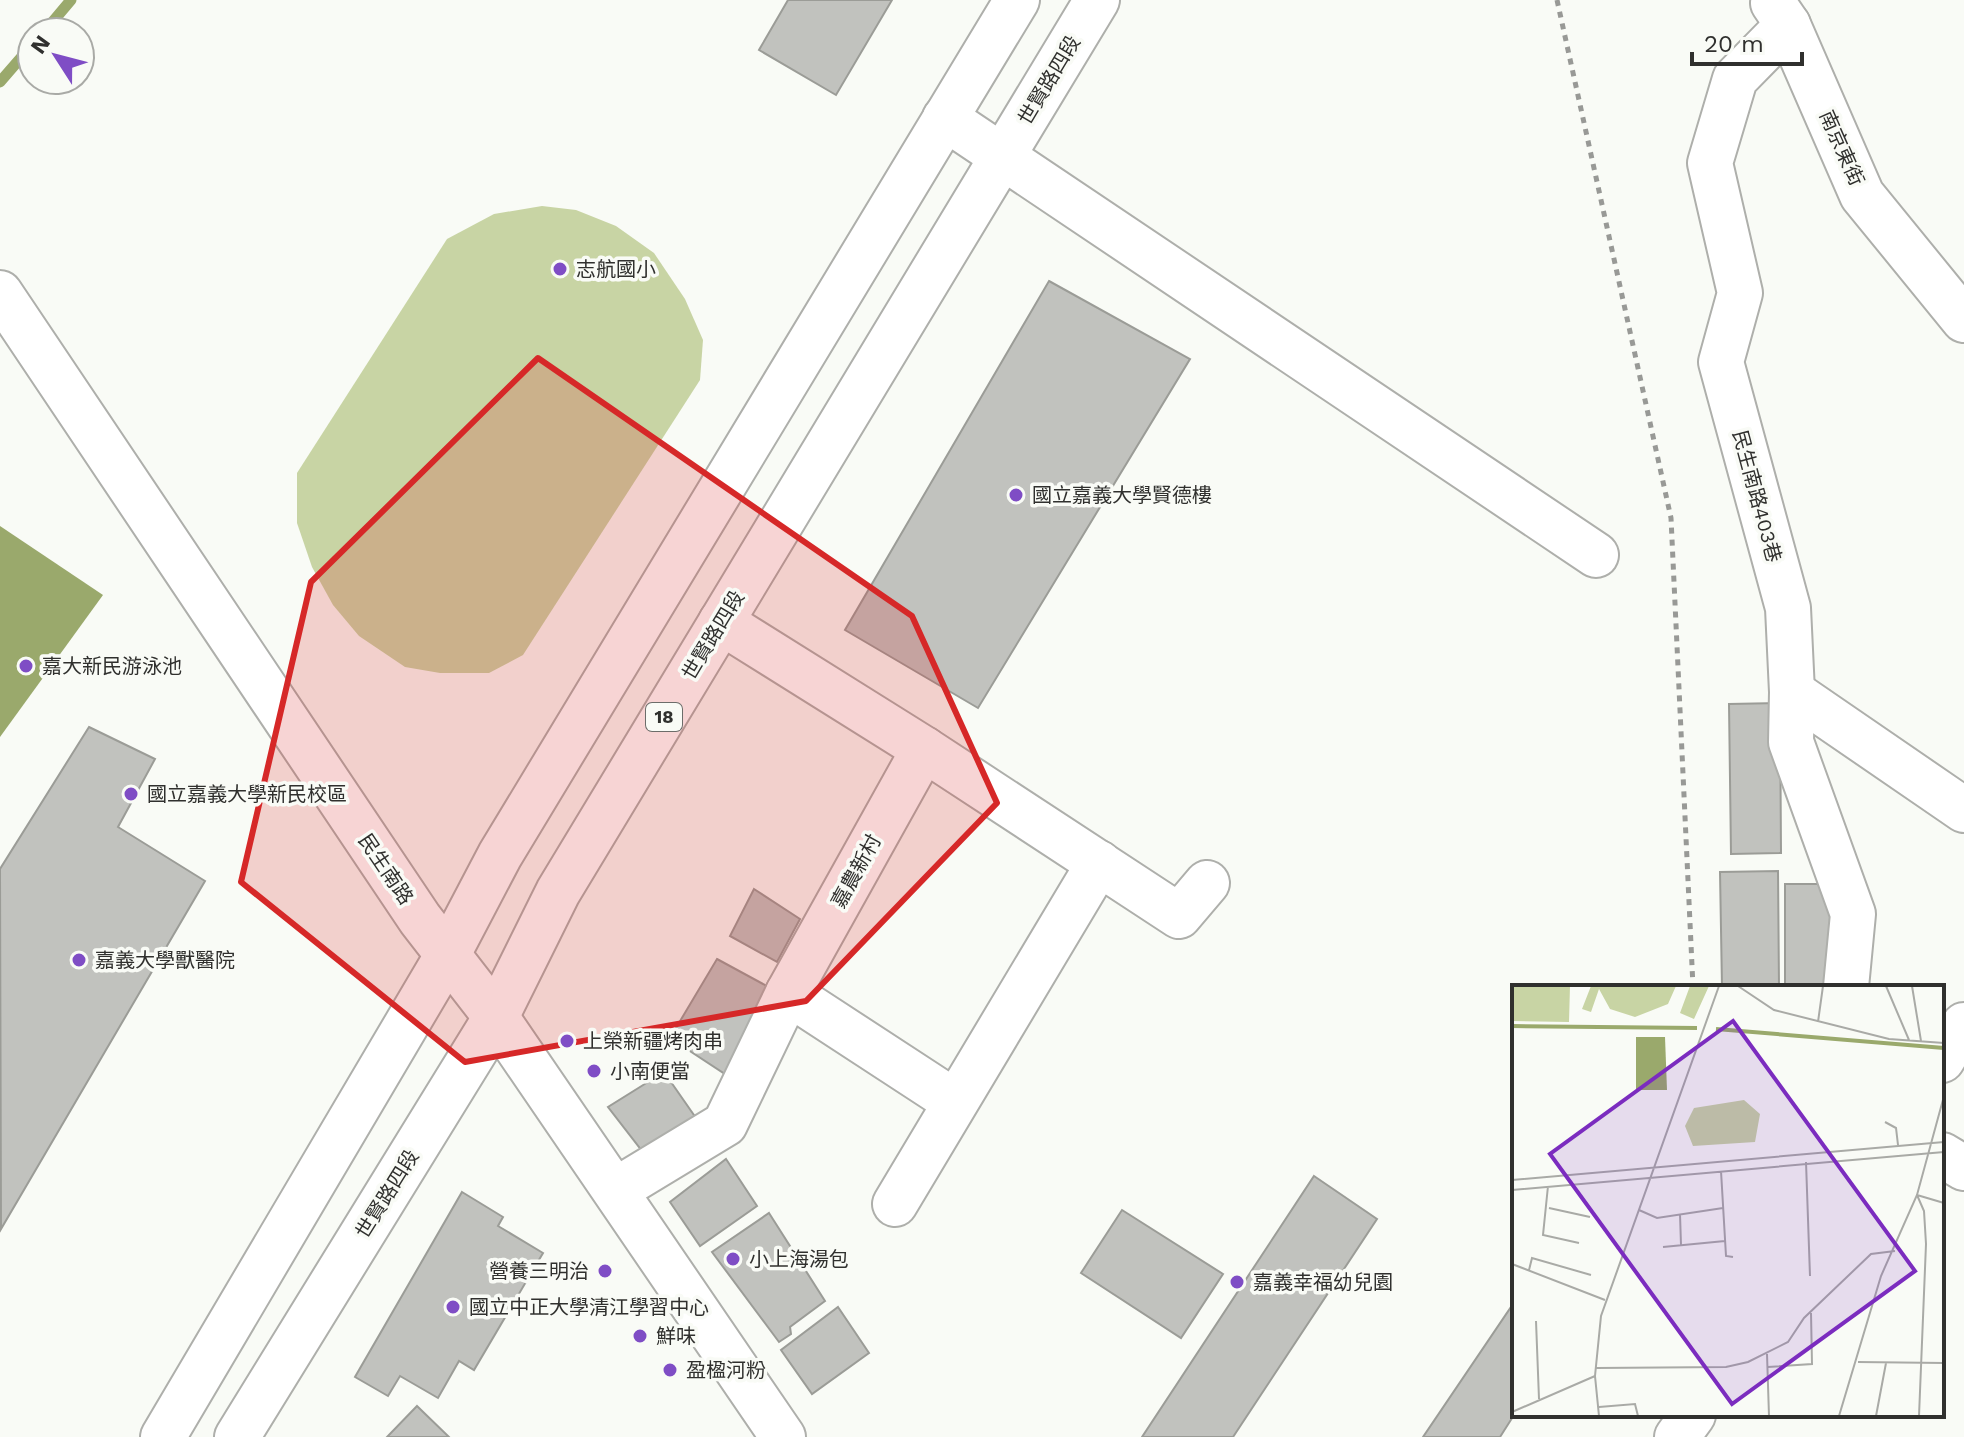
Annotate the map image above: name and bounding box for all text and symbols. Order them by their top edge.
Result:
north arrow [16,16,96,96]
scale bar [1692,16,1802,66]
text: 20 m [1704,30,1764,58]
text: N [25,31,55,58]
street label: 世賢路四段 [1013,31,1085,129]
street label: 南京東街 [1815,107,1869,189]
place label: 志航國小 [576,257,656,281]
marker: 志航國小 [551,260,569,278]
street label: 民生南路403巷 [1728,427,1786,565]
place label: 國立嘉義大學賢德樓 [1032,483,1212,507]
marker: 國立嘉義大學賢德樓 [1007,486,1025,504]
street label: 世賢路四段 [677,586,749,684]
place label: 嘉大新民游泳池 [42,654,182,678]
marker: 嘉大新民游泳池 [17,657,35,675]
road number: 18 [646,703,682,731]
place label: 國立嘉義大學新民校區 [147,782,347,806]
marker: 國立嘉義大學新民校區 [122,785,140,803]
street label: 民生南路 [354,829,418,909]
street label: 嘉農新村 [826,830,886,912]
place label: 嘉義大學獸醫院 [95,948,235,972]
marker: 嘉義大學獸醫院 [70,951,88,969]
inset map [1512,985,1944,1417]
place label: 上榮新疆烤肉串 [583,1029,723,1053]
marker: 上榮新疆烤肉串 [558,1032,576,1050]
place label: 小南便當 [610,1059,690,1083]
marker: 小南便當 [585,1062,603,1080]
street label: 世賢路四段 [350,1145,424,1243]
place label: 小上海湯包 [749,1247,849,1271]
marker: 小上海湯包 [724,1250,742,1268]
place label: 營養三明治 [489,1259,589,1283]
marker: 營養三明治 [596,1262,614,1280]
place label: 嘉義幸福幼兒園 [1253,1270,1393,1294]
marker: 嘉義幸福幼兒園 [1228,1273,1246,1291]
place label: 國立中正大學清江學習中心 [469,1295,709,1319]
marker: 國立中正大學清江學習中心 [444,1298,462,1316]
place label: 鮮味 [656,1324,696,1348]
marker: 鮮味 [631,1327,649,1345]
place label: 盈楹河粉 [686,1358,766,1382]
marker: 盈楹河粉 [661,1361,679,1379]

